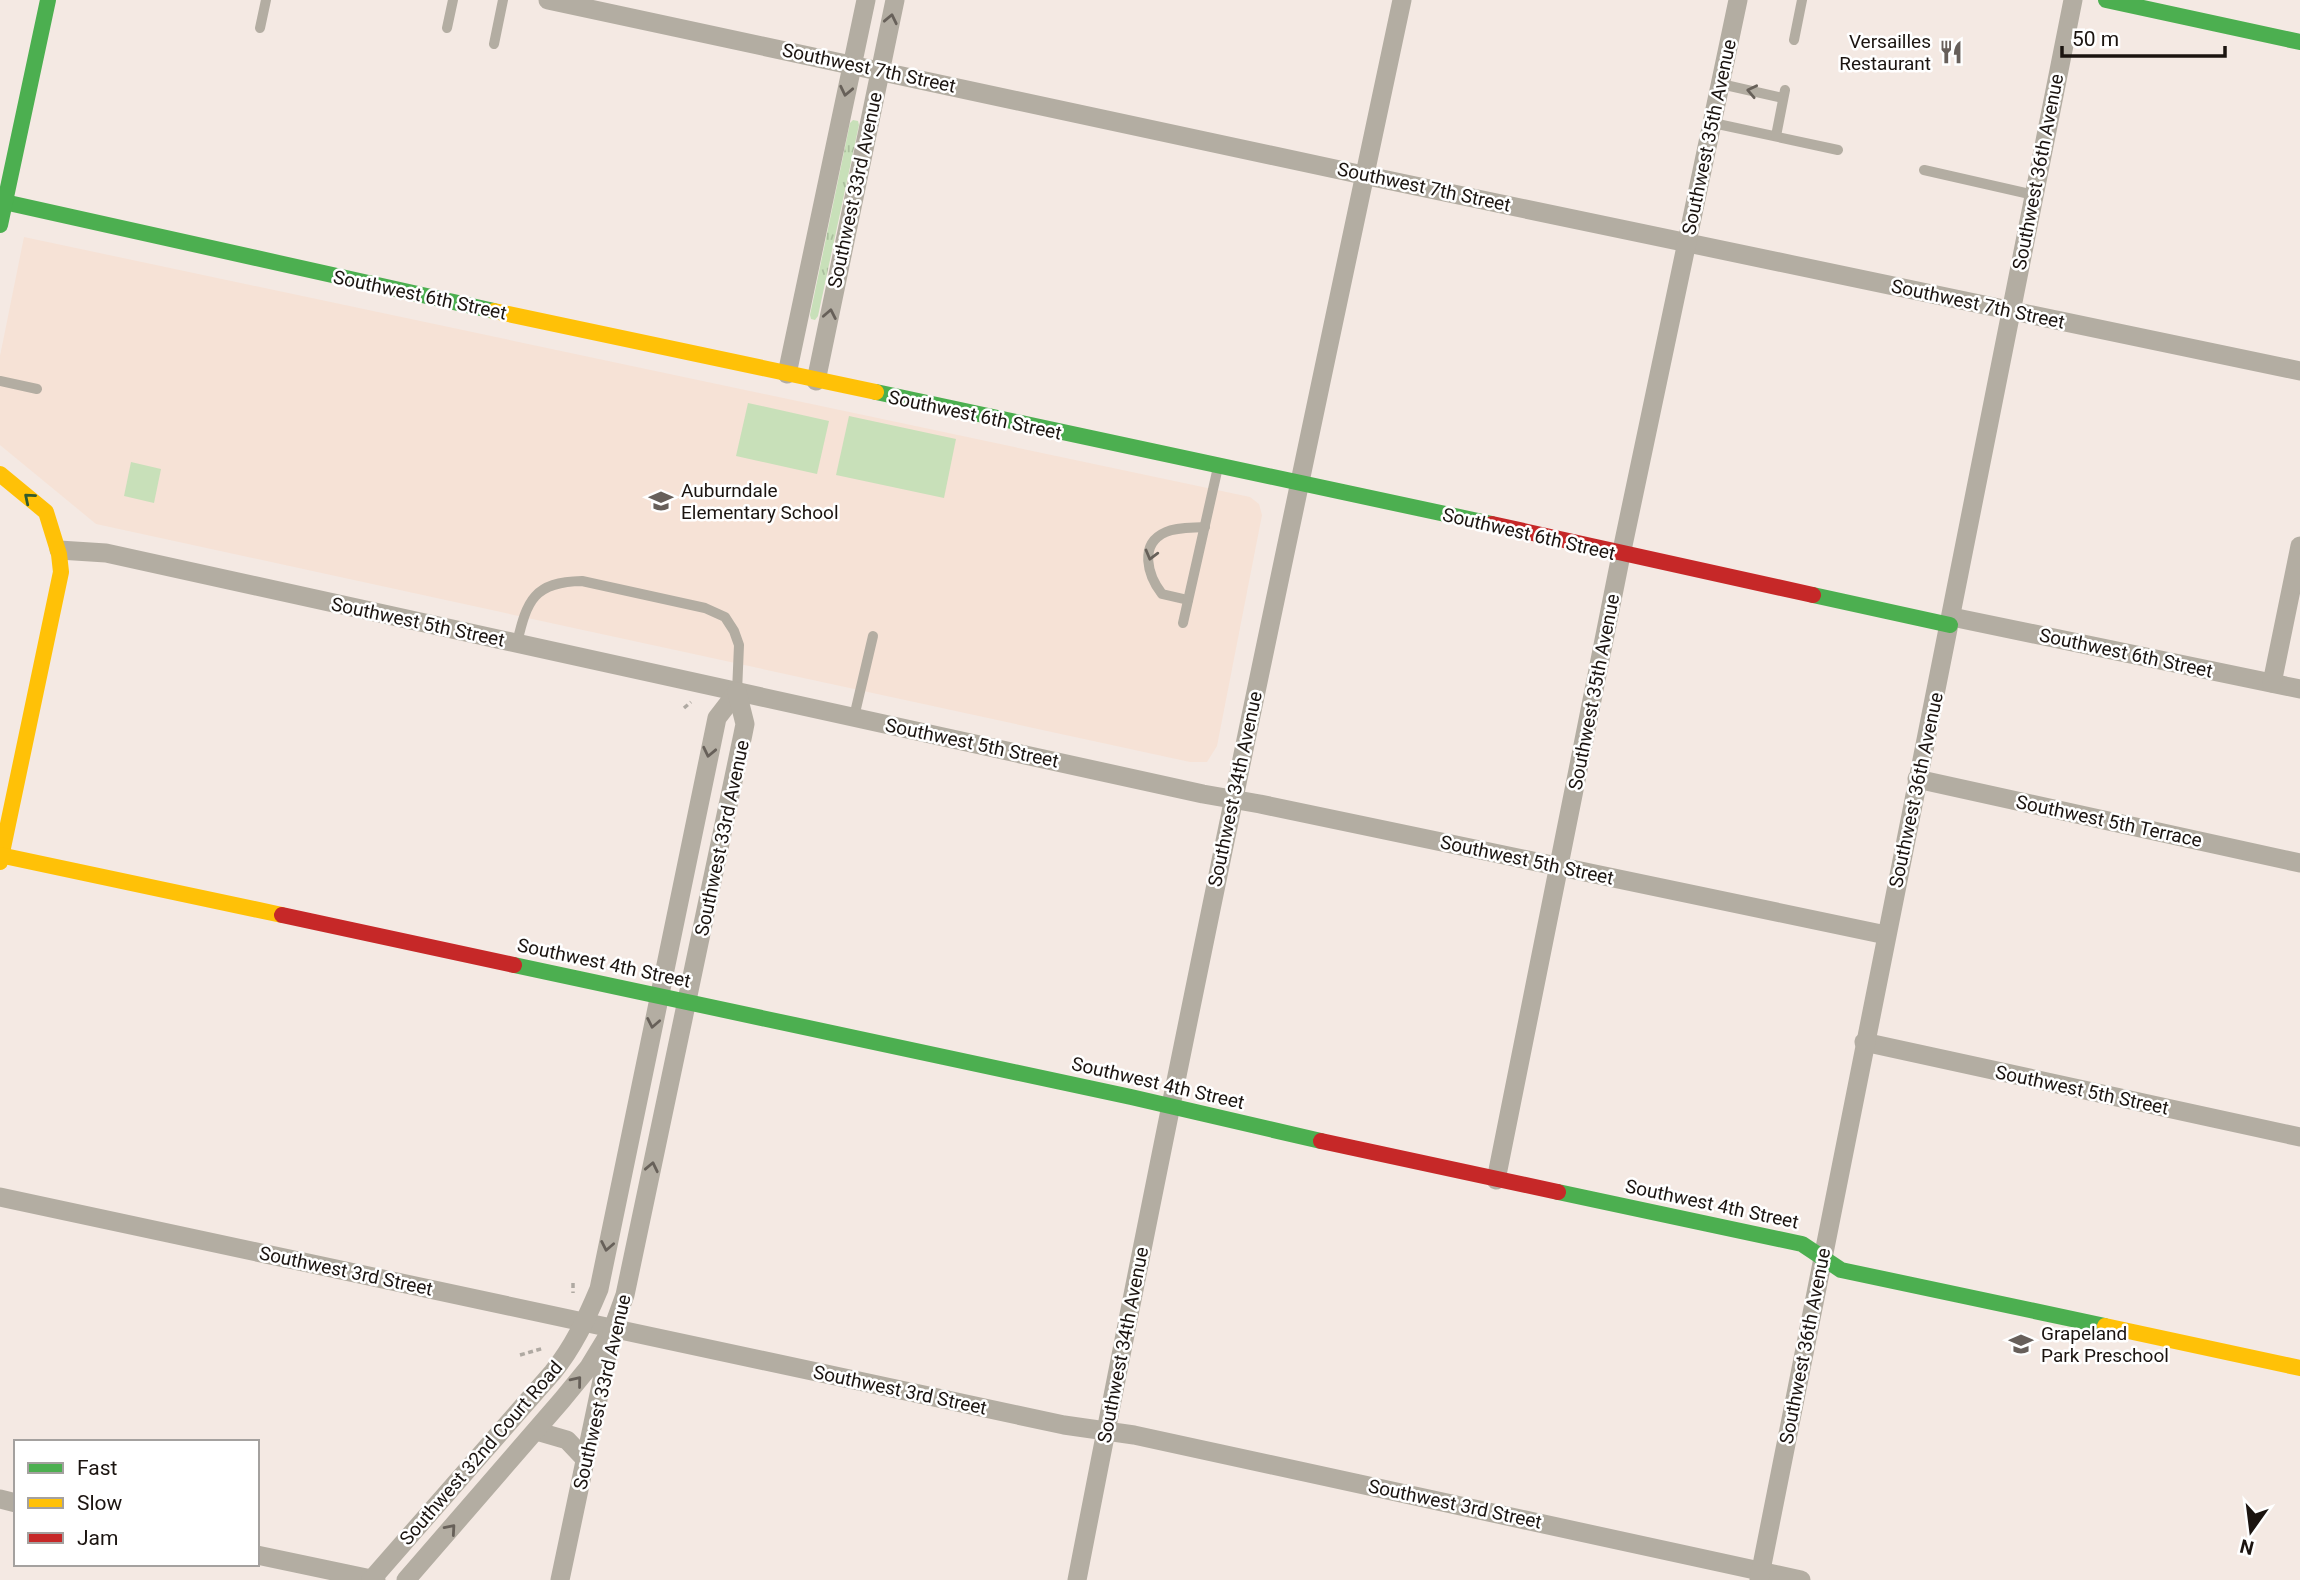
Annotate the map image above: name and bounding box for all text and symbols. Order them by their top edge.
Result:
one-way arrow [882,13,897,25]
scale bar [2062,14,2225,58]
text: 50 m [2072,27,2119,51]
place label: Versailles Restaurant [1839,30,1931,75]
street label: Southwest 35th Avenue [1677,37,1741,237]
street label: Southwest 7th Street [780,38,958,98]
restaurant icon: Versailles Restaurant [1937,38,1965,66]
street label: Southwest 36th Avenue [2008,72,2068,272]
one-way arrow [1746,84,1758,99]
one-way arrow [840,85,855,97]
street label: Southwest 33rd Avenue [823,90,887,290]
street label: Southwest 7th Street [1335,157,1513,217]
street label: Southwest 6th Street [331,265,509,325]
street label: Southwest 7th Street [1889,274,2067,334]
one-way arrow [822,308,837,320]
street label: Southwest 6th Street [886,385,1064,445]
place label: Auburndale Elementary School [681,479,839,524]
school or university icon: Auburndale Elementary School [647,487,675,515]
one-way arrow [24,494,37,506]
street label: Southwest 6th Street [1440,503,1618,565]
one-way arrow [1144,548,1159,560]
street label: Southwest 5th Street [329,592,507,652]
street label: Southwest 35th Avenue [1564,592,1624,792]
street label: Southwest 6th Street [2037,623,2215,683]
street label: Southwest 34th Avenue [1203,689,1267,889]
street label: Southwest 36th Avenue [1884,690,1948,890]
street label: Southwest 5th Street [883,713,1061,773]
street label: Southwest 33rd Avenue [690,738,754,938]
one-way arrow [703,746,718,758]
street label: Southwest 5th Terrace [2014,790,2204,852]
street label: Southwest 5th Street [1438,830,1616,890]
street label: Southwest 4th Street [515,933,693,993]
one-way arrow [646,1017,661,1029]
street label: Southwest 4th Street [1069,1052,1247,1114]
street label: Southwest 5th Street [1993,1060,2171,1120]
one-way arrow [644,1161,659,1173]
street label: Southwest 4th Street [1623,1174,1801,1234]
one-way arrow [601,1240,616,1252]
street label: Southwest 3rd Street [257,1241,435,1301]
street label: Southwest 34th Avenue [1093,1245,1153,1445]
street label: Southwest 36th Avenue [1775,1246,1835,1446]
street label: Southwest 33rd Avenue [568,1292,636,1492]
place label: Grapeland Park Preschool [2041,1322,2169,1367]
school or university icon: Grapeland Park Preschool [2007,1330,2035,1358]
street label: Southwest 32nd Court Road [395,1356,567,1550]
street label: Southwest 3rd Street [811,1360,989,1420]
one-way arrow [569,1377,582,1389]
legend [14,1440,259,1566]
text: Fast [77,1456,118,1480]
street label: Southwest 3rd Street [1366,1474,1544,1534]
text: Slow [77,1491,123,1515]
north arrow [2216,1496,2286,1566]
one-way arrow [443,1524,455,1537]
text: Jam [77,1526,118,1550]
text: N [2238,1534,2256,1560]

